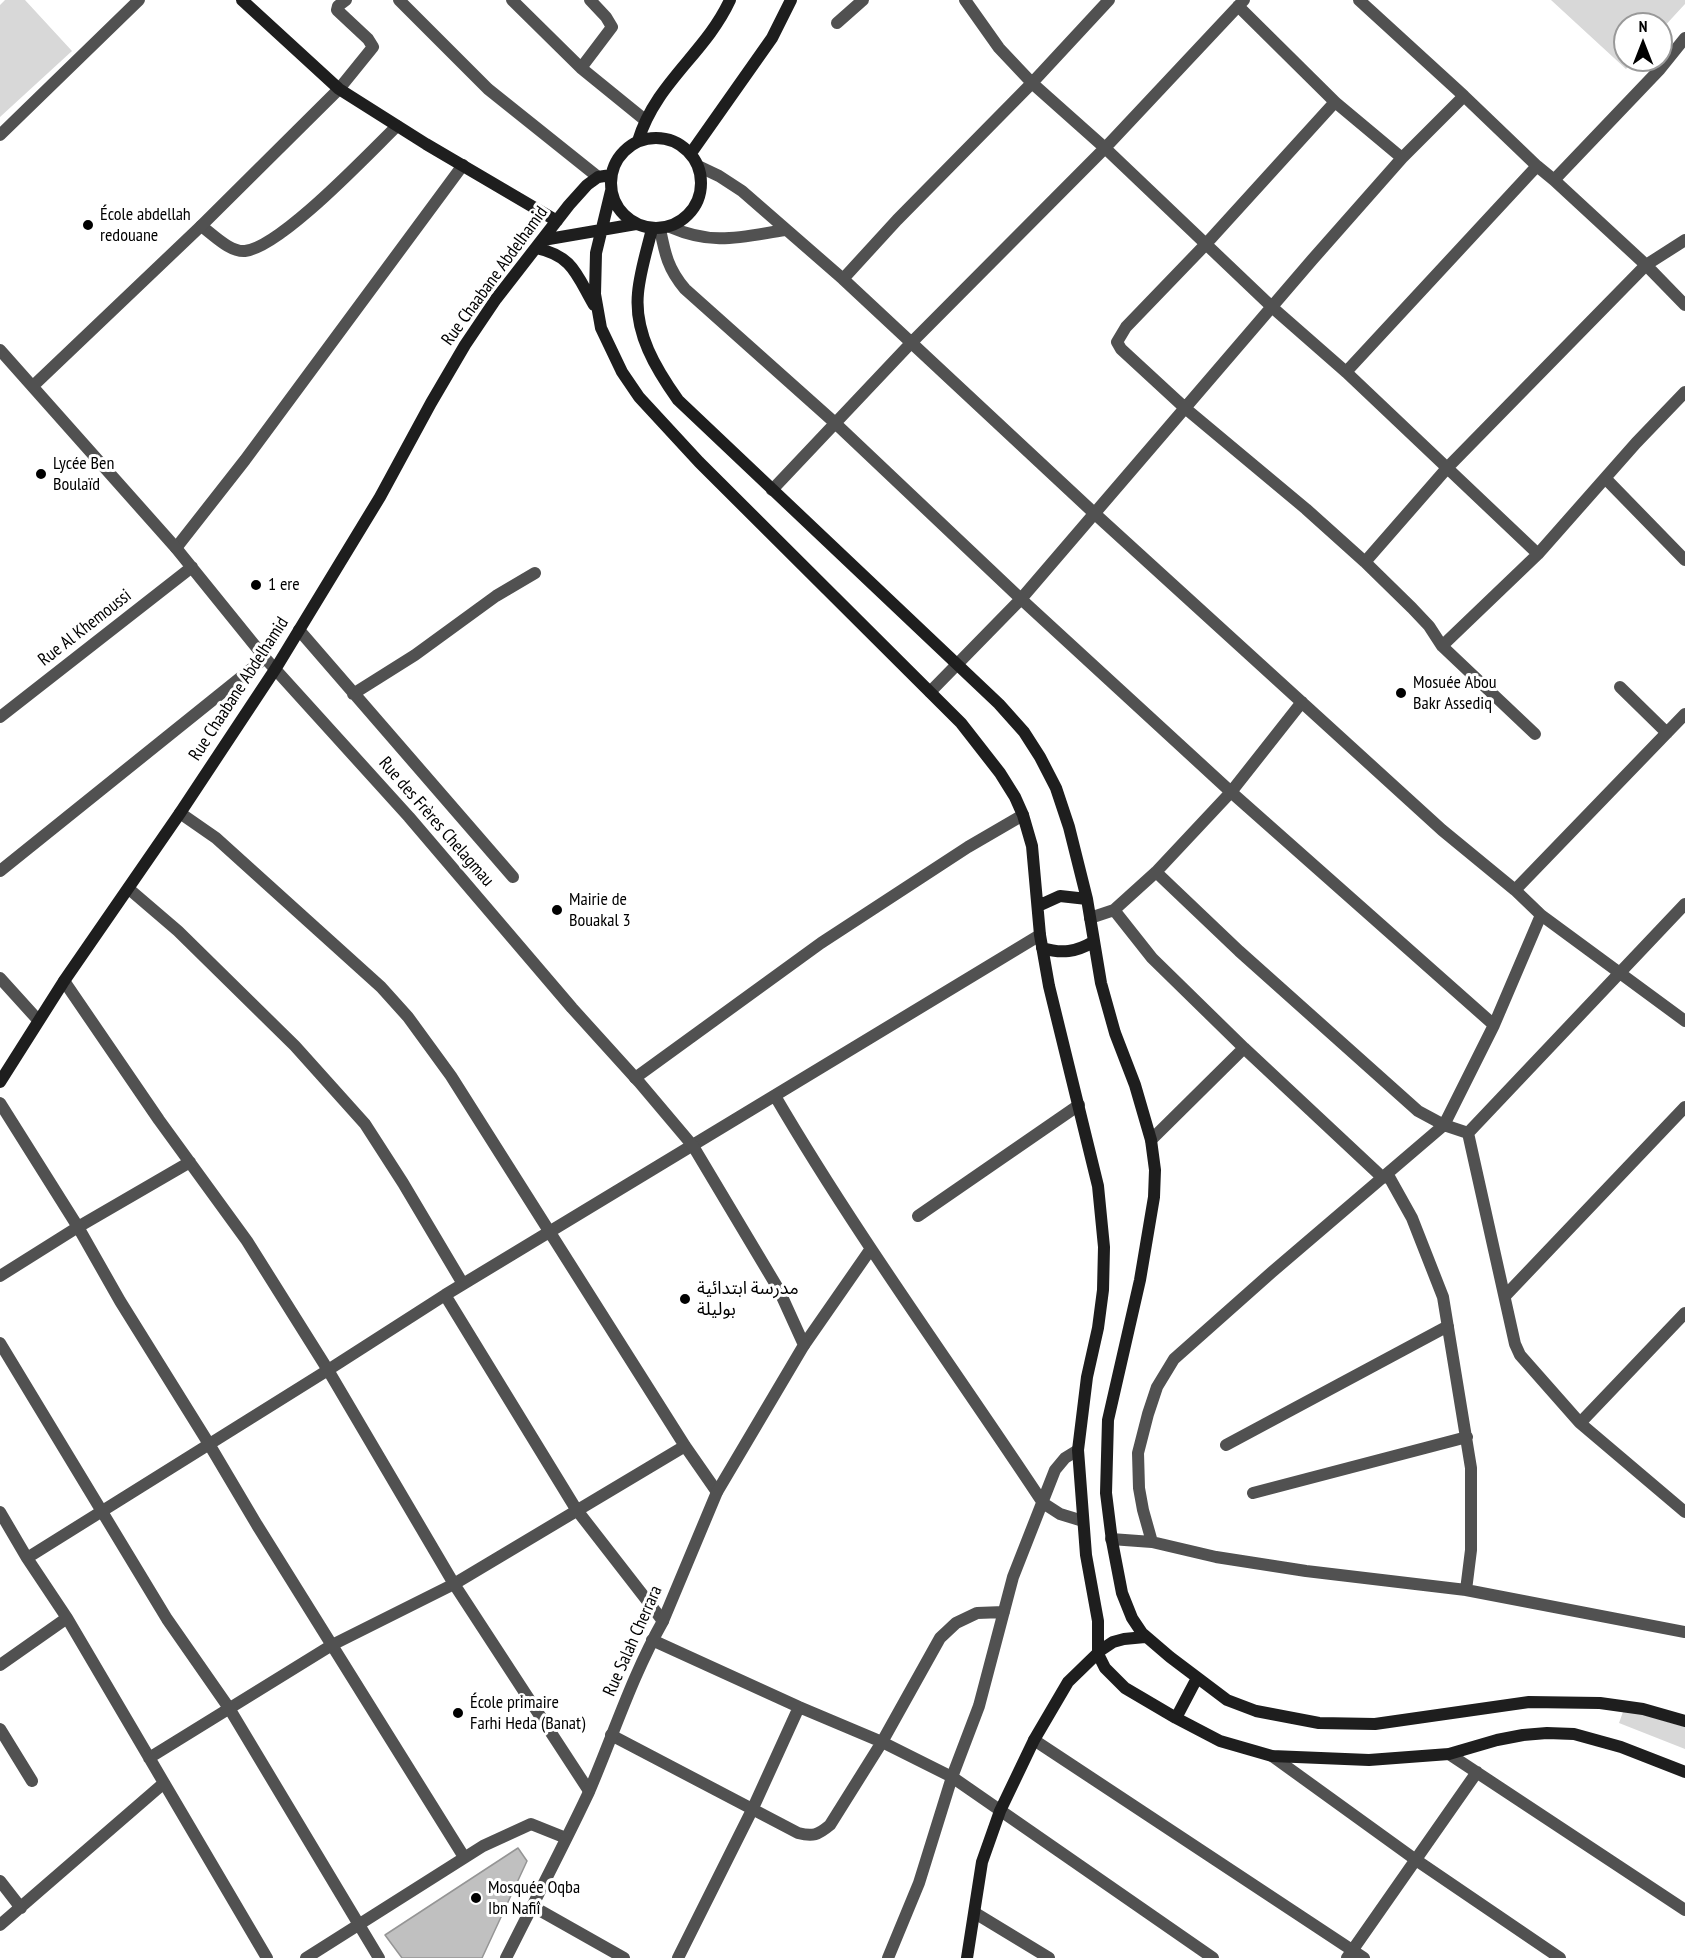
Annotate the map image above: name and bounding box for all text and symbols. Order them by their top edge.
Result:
north arrow [1613,12,1673,72]
text: N [1639,16,1647,36]
street label: Rue Chaabane Abdelhamid [437,202,553,350]
place label: École abdellah redouane [100,204,191,246]
marker: École abdellah redouane [81,218,95,232]
place label: Lycée Ben Boulaïd [53,453,114,496]
marker: Lycée Ben Boulaïd [34,467,48,481]
place label: 1 ere [268,574,300,596]
marker: 1 ere [249,578,263,592]
street label: Rue Al Khemoussi [34,585,136,671]
street label: Rue Chaabane Abdelhamid [185,613,293,765]
place label: Mosuée Abou Bakr Assediq [1413,672,1497,714]
marker: Mosuée Abou Bakr Assediq [1394,686,1408,700]
street label: Rue des Frères Chelagmau [374,753,498,891]
place label: Mairie de Bouakal 3 [569,889,631,932]
marker: Mairie de Bouakal 3 [550,903,564,917]
place label: مدرسة ابتدائية بوليلة [697,1278,799,1320]
marker: مدرسة ابتدائية بوليلة [678,1292,692,1306]
street label: Rue Salah Cherrara [599,1582,667,1700]
place label: École primaire Farhi Heda (Banat) [470,1692,585,1734]
marker: École primaire Farhi Heda (Banat) [451,1706,465,1720]
place label: Mosquée Oqba Ibn Nafiî [488,1877,580,1920]
marker: Mosquée Oqba Ibn Nafiî [469,1891,483,1905]

